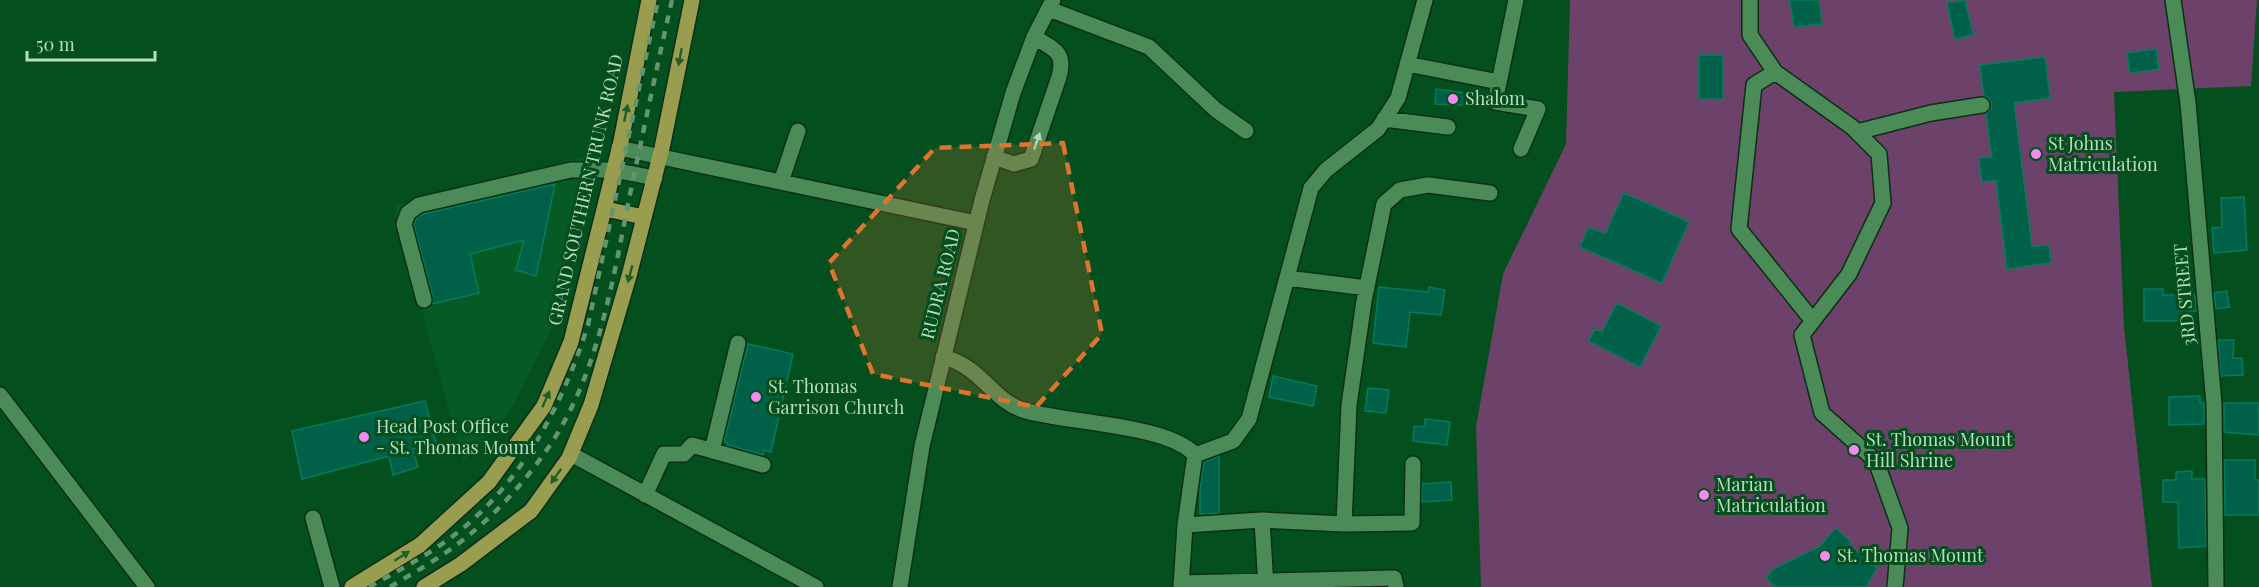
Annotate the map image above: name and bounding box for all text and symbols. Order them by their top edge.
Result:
scale bar [27,24,154,62]
text: 50 m [36,32,75,56]
one-way arrow [675,48,684,67]
street label: GRAND SOUTHERN TRUNK ROAD [542,52,628,328]
place label: Shalom [1465,86,1525,110]
marker: Shalom [1446,92,1460,106]
one-way arrow [621,104,631,123]
one-way arrow [1033,131,1043,149]
place label: St Johns Matriculation [2048,131,2158,176]
marker: St Johns Matriculation [2029,147,2043,161]
street label: RUDRA ROAD [915,226,965,341]
street label: 3RD STREET [2168,243,2200,347]
one-way arrow [624,265,634,283]
place label: St. Thomas Garrison Church [768,374,905,419]
one-way arrow [542,390,551,407]
marker: St. Thomas Garrison Church [749,390,763,404]
place label: Head Post Office - St. Thomas Mount [376,414,537,459]
place label: St. Thomas Mount Hill Shrine [1866,427,2013,472]
marker: Head Post Office - St. Thomas Mount [357,430,371,444]
marker: St. Thomas Mount Hill Shrine [1847,443,1861,457]
one-way arrow [550,467,562,483]
place label: Marian Matriculation [1716,472,1826,517]
marker: Marian Matriculation [1697,488,1711,502]
place label: St. Thomas Mount [1837,543,1984,567]
marker: St. Thomas Mount [1818,549,1832,563]
one-way arrow [394,551,410,562]

